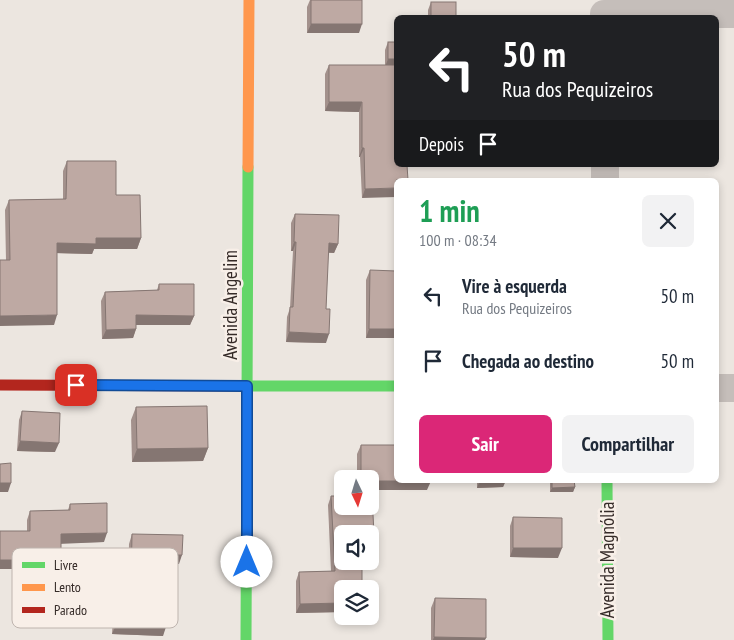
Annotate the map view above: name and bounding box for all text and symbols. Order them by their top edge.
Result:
text: 50 m [502,31,566,77]
icon: left [419,35,484,100]
text: Rua dos Pequizeiros [502,75,653,103]
icon: arrive [474,130,502,158]
text: Depois [419,132,464,156]
text: 1 min [419,191,480,230]
button: close [642,195,694,247]
text: 100 m · 08:34 [419,230,497,250]
street label: Avenida Angelim [218,250,242,360]
text: Vire à esquerda [462,274,567,298]
icon: left [419,282,447,310]
text: 50 m [661,284,694,308]
text: Rua dos Pequizeiros [462,298,572,318]
icon: arrive [419,347,447,375]
text: Chegada ao destino [462,349,594,373]
text: 50 m [661,349,694,373]
pin [55,364,97,406]
icon: arrive [62,371,90,399]
button: Sair [419,415,552,473]
button: Compartilhar [562,415,694,473]
north arrow [334,470,379,515]
map controls [334,470,379,625]
street label: Avenida Magnólia [595,502,619,618]
button: sound [334,525,379,570]
position arrow [220,535,272,587]
legend [12,548,178,628]
text: Livre [54,556,78,574]
text: Lento [54,578,81,596]
button: layers [334,580,379,625]
text: Parado [54,601,87,619]

